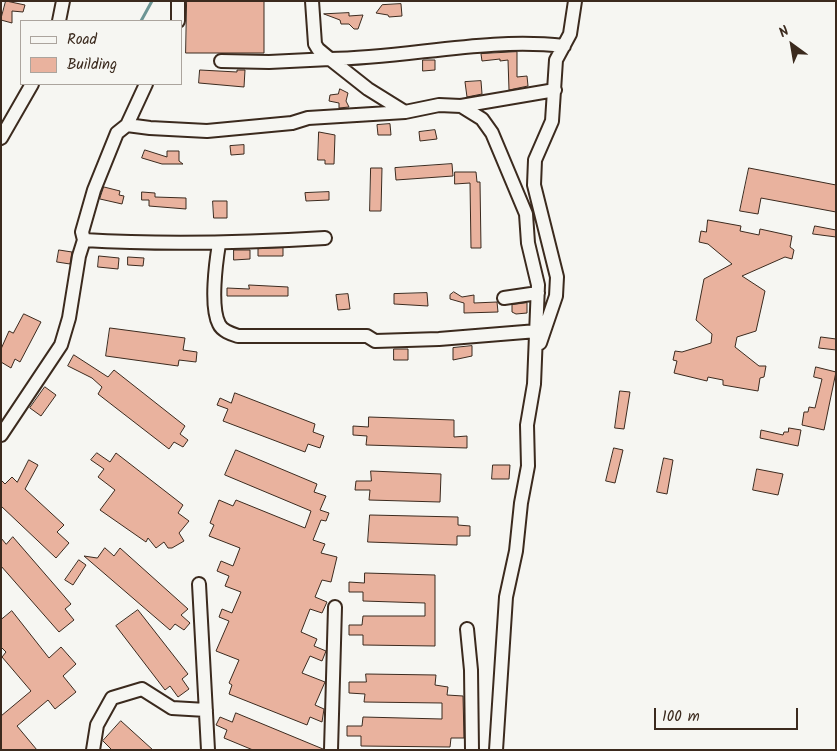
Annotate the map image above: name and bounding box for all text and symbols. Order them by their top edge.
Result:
legend [20,20,182,85]
north arrow [767,20,817,70]
text: N [774,21,794,44]
text: Road [67,28,97,52]
text: Building [67,53,117,77]
scale bar [657,698,801,730]
text: 100 m [662,705,700,729]

